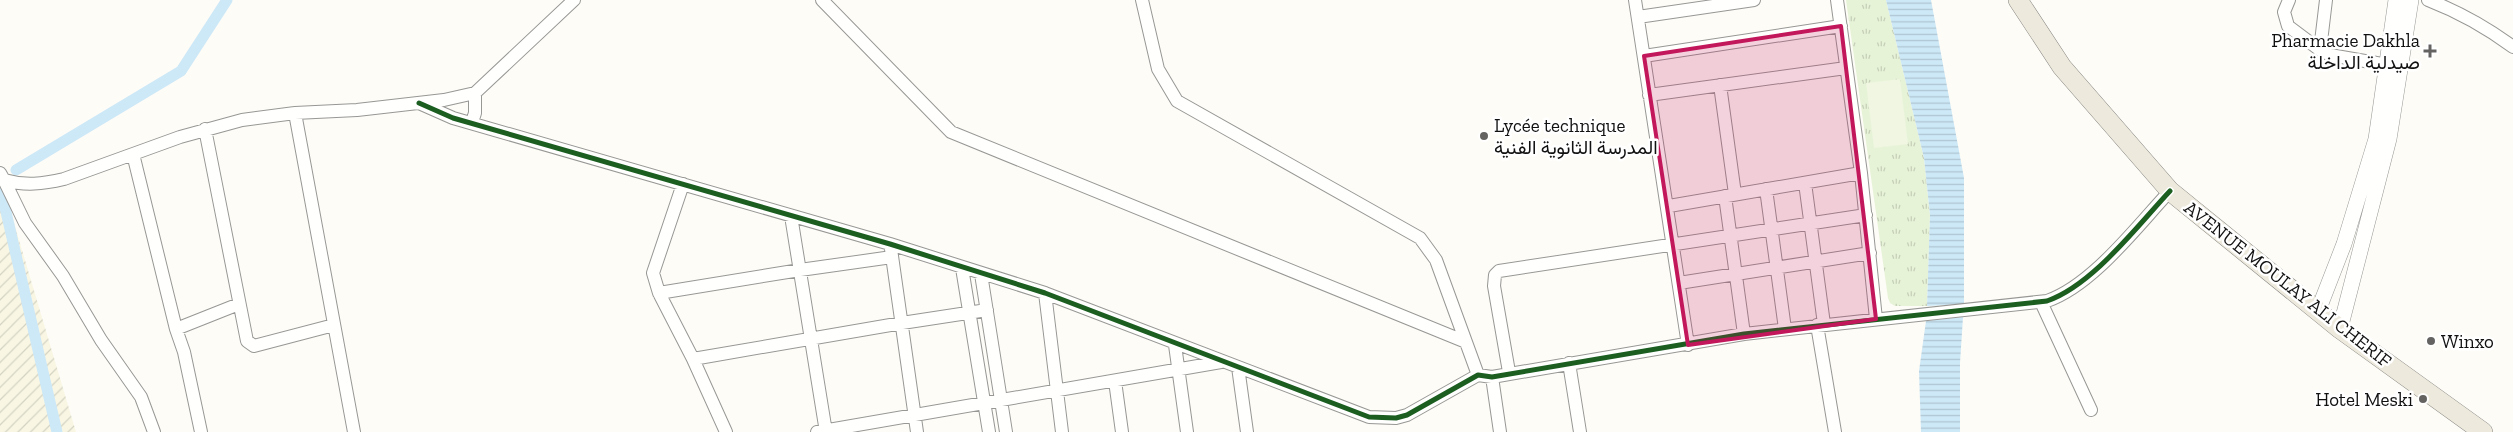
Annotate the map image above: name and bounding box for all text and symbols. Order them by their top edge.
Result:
place label: Pharmacie Dakhla صيدلية الداخلة [2271,29,2420,74]
marker: Pharmacie Dakhla صيدلية الداخلة [2424,45,2436,57]
place label: Lycée technique المدرسة الثانوية الفنية [1494,114,1658,159]
marker: Lycée technique المدرسة الثانوية الفنية [1478,130,1490,142]
street label: AVENUE MOULAY ALI CHERIF [2180,196,2397,372]
place label: Winxo [2441,330,2494,353]
marker: Winxo [2425,335,2437,347]
place label: Hotel Meski [2315,388,2413,411]
marker: Hotel Meski [2417,393,2429,405]

